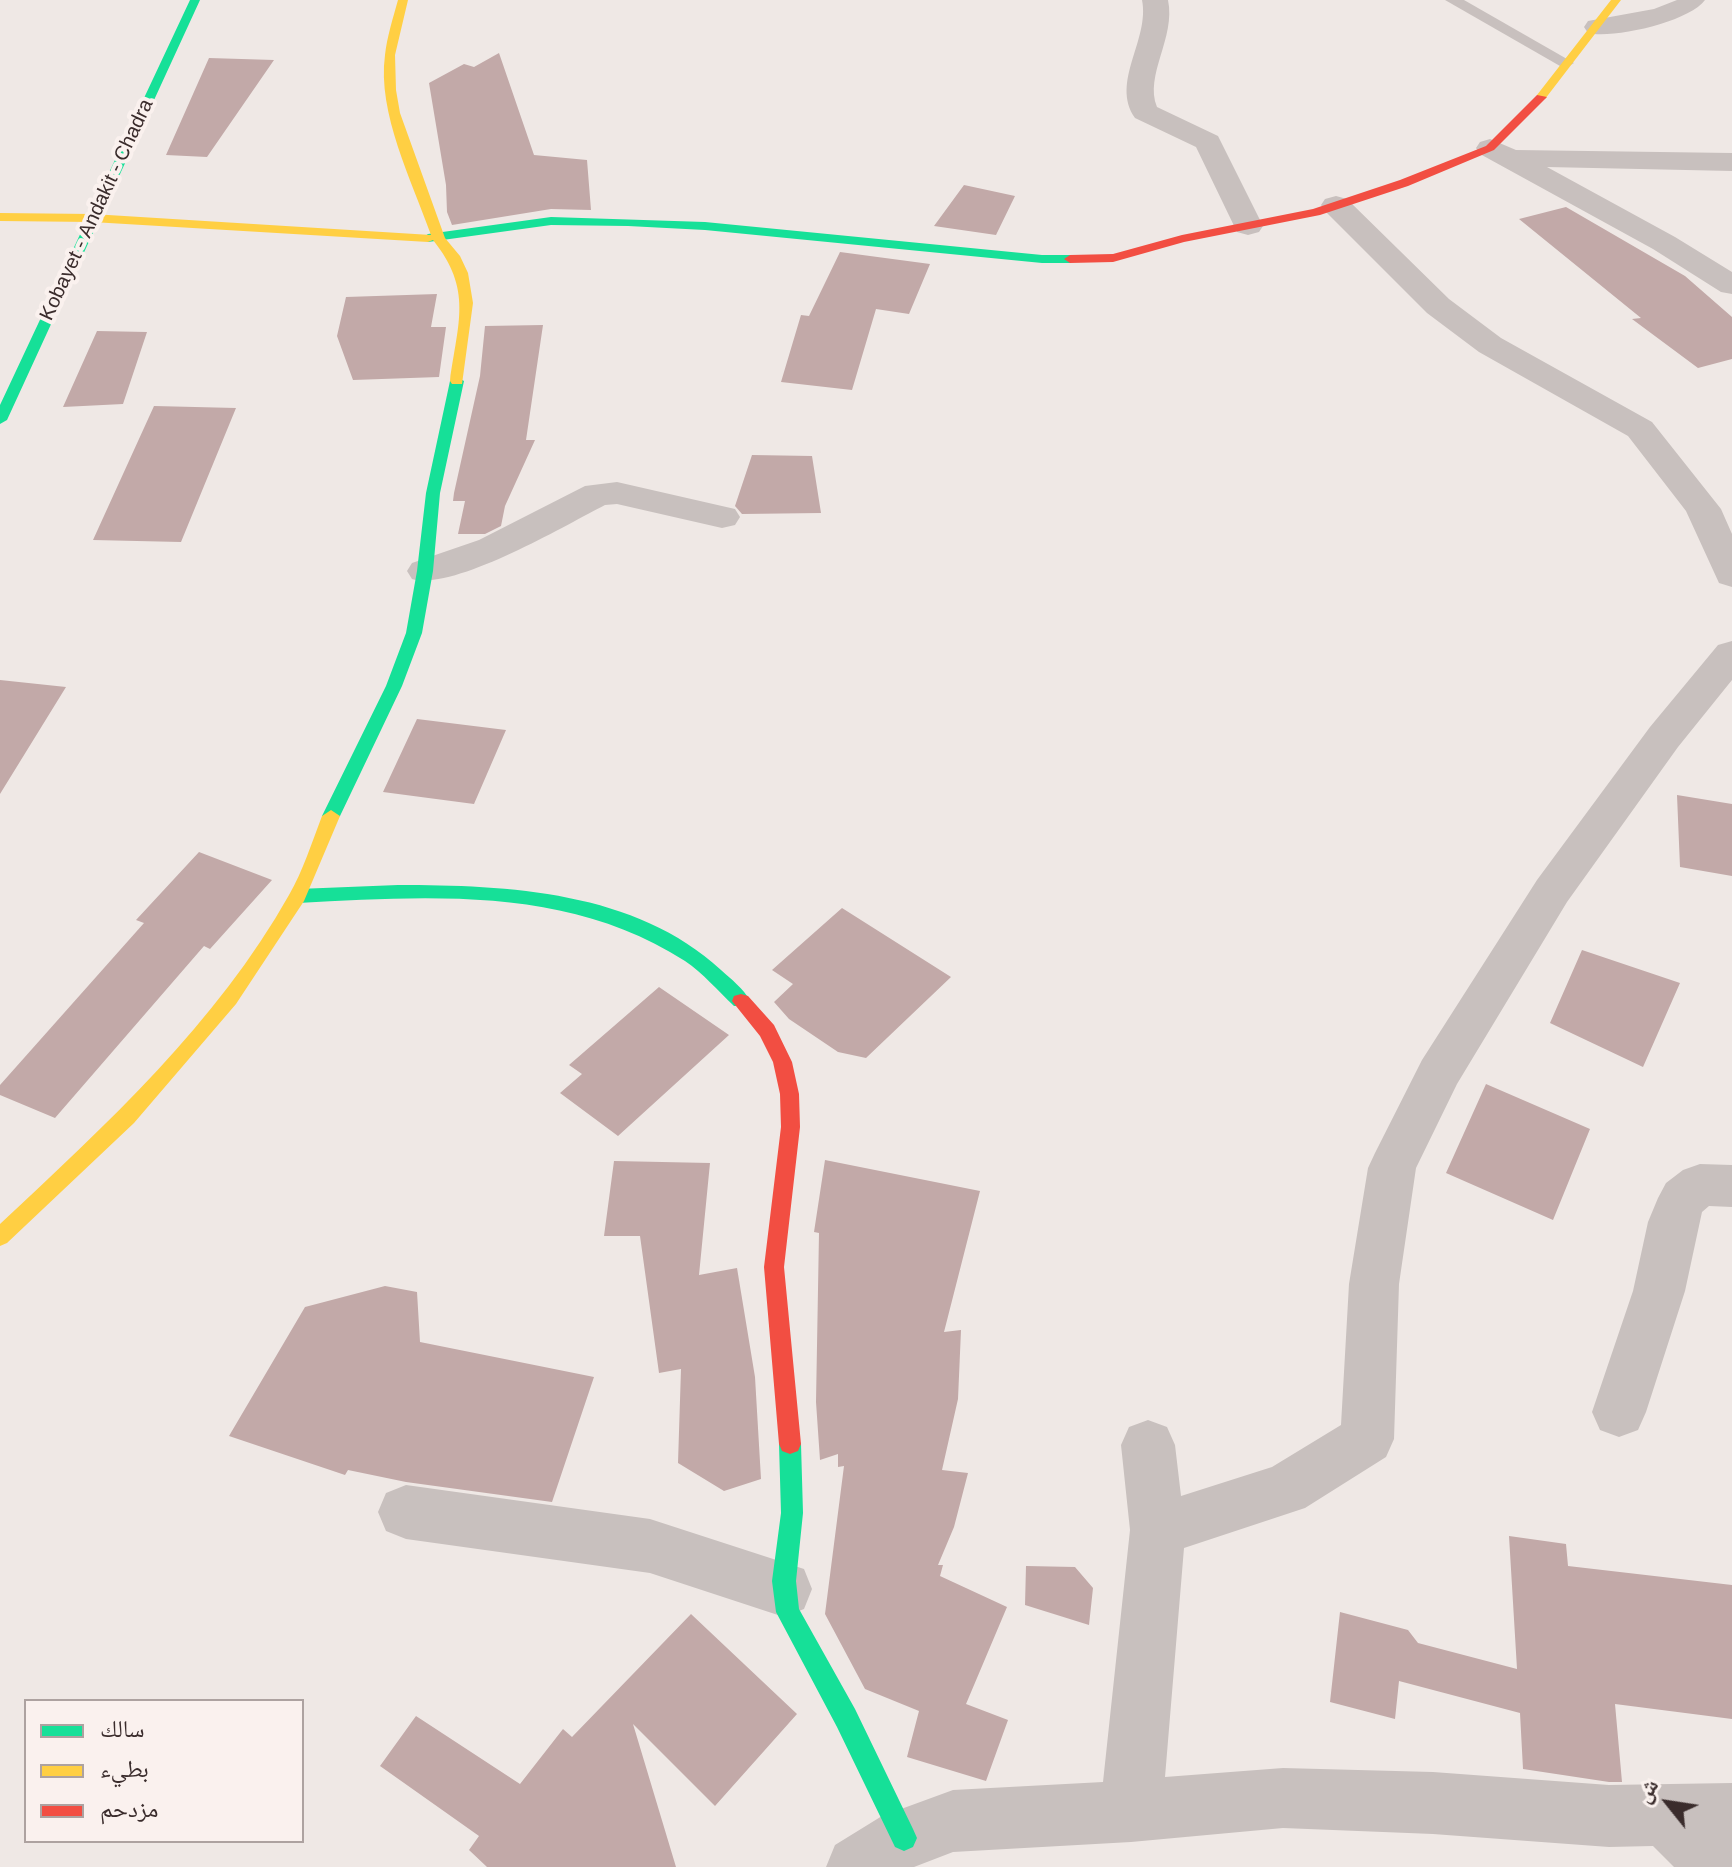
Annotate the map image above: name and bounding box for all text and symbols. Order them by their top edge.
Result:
street label: Kobayet - Andakit - Chadra [35,96,159,324]
legend [24,1699,304,1843]
text: سالك [100,1715,145,1742]
text: بطيء [100,1755,149,1782]
north arrow [1628,1763,1708,1843]
text: ش [1630,1774,1663,1807]
text: مزدحم [100,1795,159,1822]

